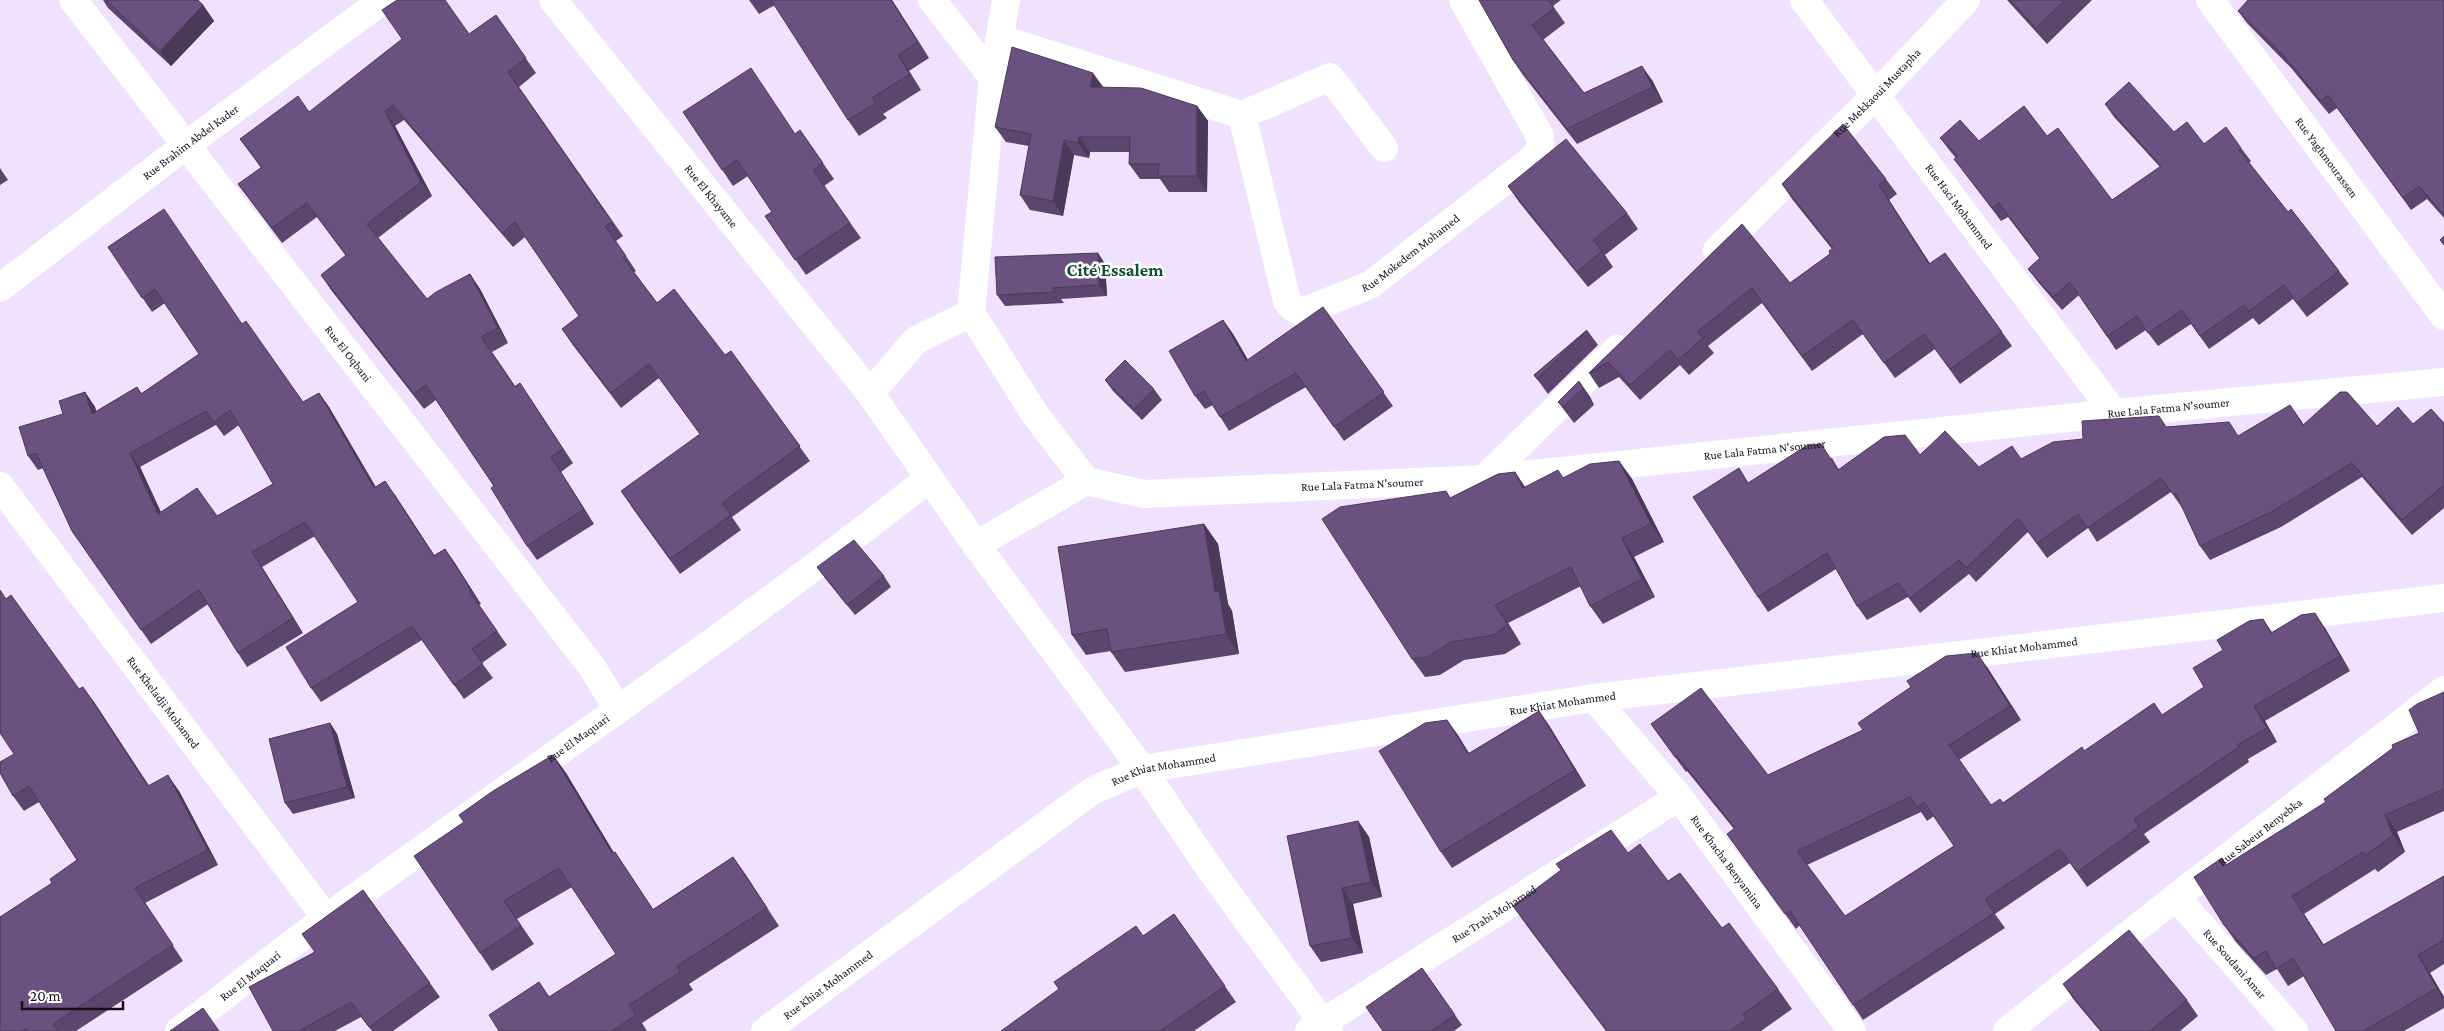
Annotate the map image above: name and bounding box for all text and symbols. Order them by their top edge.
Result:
street label: Rue Mekkaoui Mustapha [1830,45,1924,140]
street label: Rue Brahim Abdel Kader [140,101,242,183]
street label: Rue Yaghmourassen [2292,115,2361,201]
street label: Rue Haci Mohammed [1922,161,1996,252]
street label: Rue El Khayame [682,162,741,231]
street label: Rue Mokedem Mohamed [1359,211,1463,295]
district label: Cité Essalem [1067,260,1164,280]
street label: Rue El Oqbani [322,322,374,385]
street label: Rue Lala Fatma N'soumer [2107,395,2231,421]
street label: Rue Lala Fatma N'soumer [1703,436,1827,463]
street label: Rue Lala Fatma N'soumer [1301,475,1425,494]
street label: Rue Khiat Mohammed [1970,634,2079,661]
street label: Rue Kheladji Mohamed [124,654,203,752]
street label: Rue Khiat Mohammed [1508,688,1617,718]
street label: Rue El Maquari [544,711,612,765]
street label: Rue Khiat Mohammed [1109,750,1217,789]
street label: Rue Sabeur Benyebka [2215,795,2305,869]
street label: Rue Khacha Benyamina [1688,812,1766,912]
street label: Rue Trabi Mohamed [1449,882,1540,946]
street label: Rue Soudani Amar [2200,926,2270,1002]
street label: Rue Khiat Mohammed [780,947,876,1022]
street label: Rue El Maquari [217,948,283,1004]
scale bar [22,978,124,1010]
text: 20 m [30,988,61,1004]

